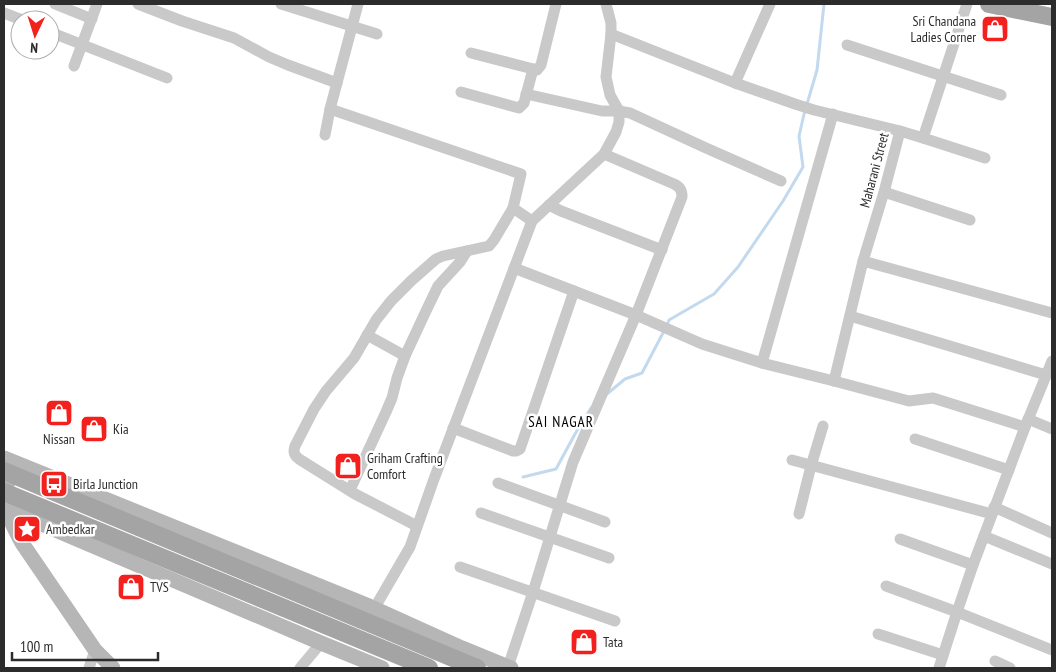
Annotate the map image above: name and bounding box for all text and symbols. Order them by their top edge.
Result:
north arrow [10,10,60,60]
place label: Sri Chandana Ladies Corner [911,12,976,46]
shop icon: Sri Chandana Ladies Corner [980,14,1010,44]
text: N [30,39,38,57]
street label: Maharani Street [855,130,893,209]
shop icon: Nissan [44,398,74,428]
district label: SAI NAGAR [528,412,594,431]
shop icon: Kia [79,414,109,444]
place label: Kia [113,420,129,438]
place label: Nissan [43,430,75,448]
place label: Griham Crafting Comfort [367,449,443,483]
shop icon: Griham Crafting Comfort [333,451,363,481]
bus stop icon: Birla Junction [39,469,69,499]
place label: Birla Junction [73,475,138,493]
place icon: Ambedkar [12,514,42,544]
place label: Ambedkar [46,520,95,538]
shop icon: TVS [116,572,146,602]
place label: TVS [150,578,169,596]
shop icon: Tata [569,627,599,657]
scale bar [12,630,159,662]
place label: Tata [603,633,623,651]
text: 100 m [20,637,53,656]

